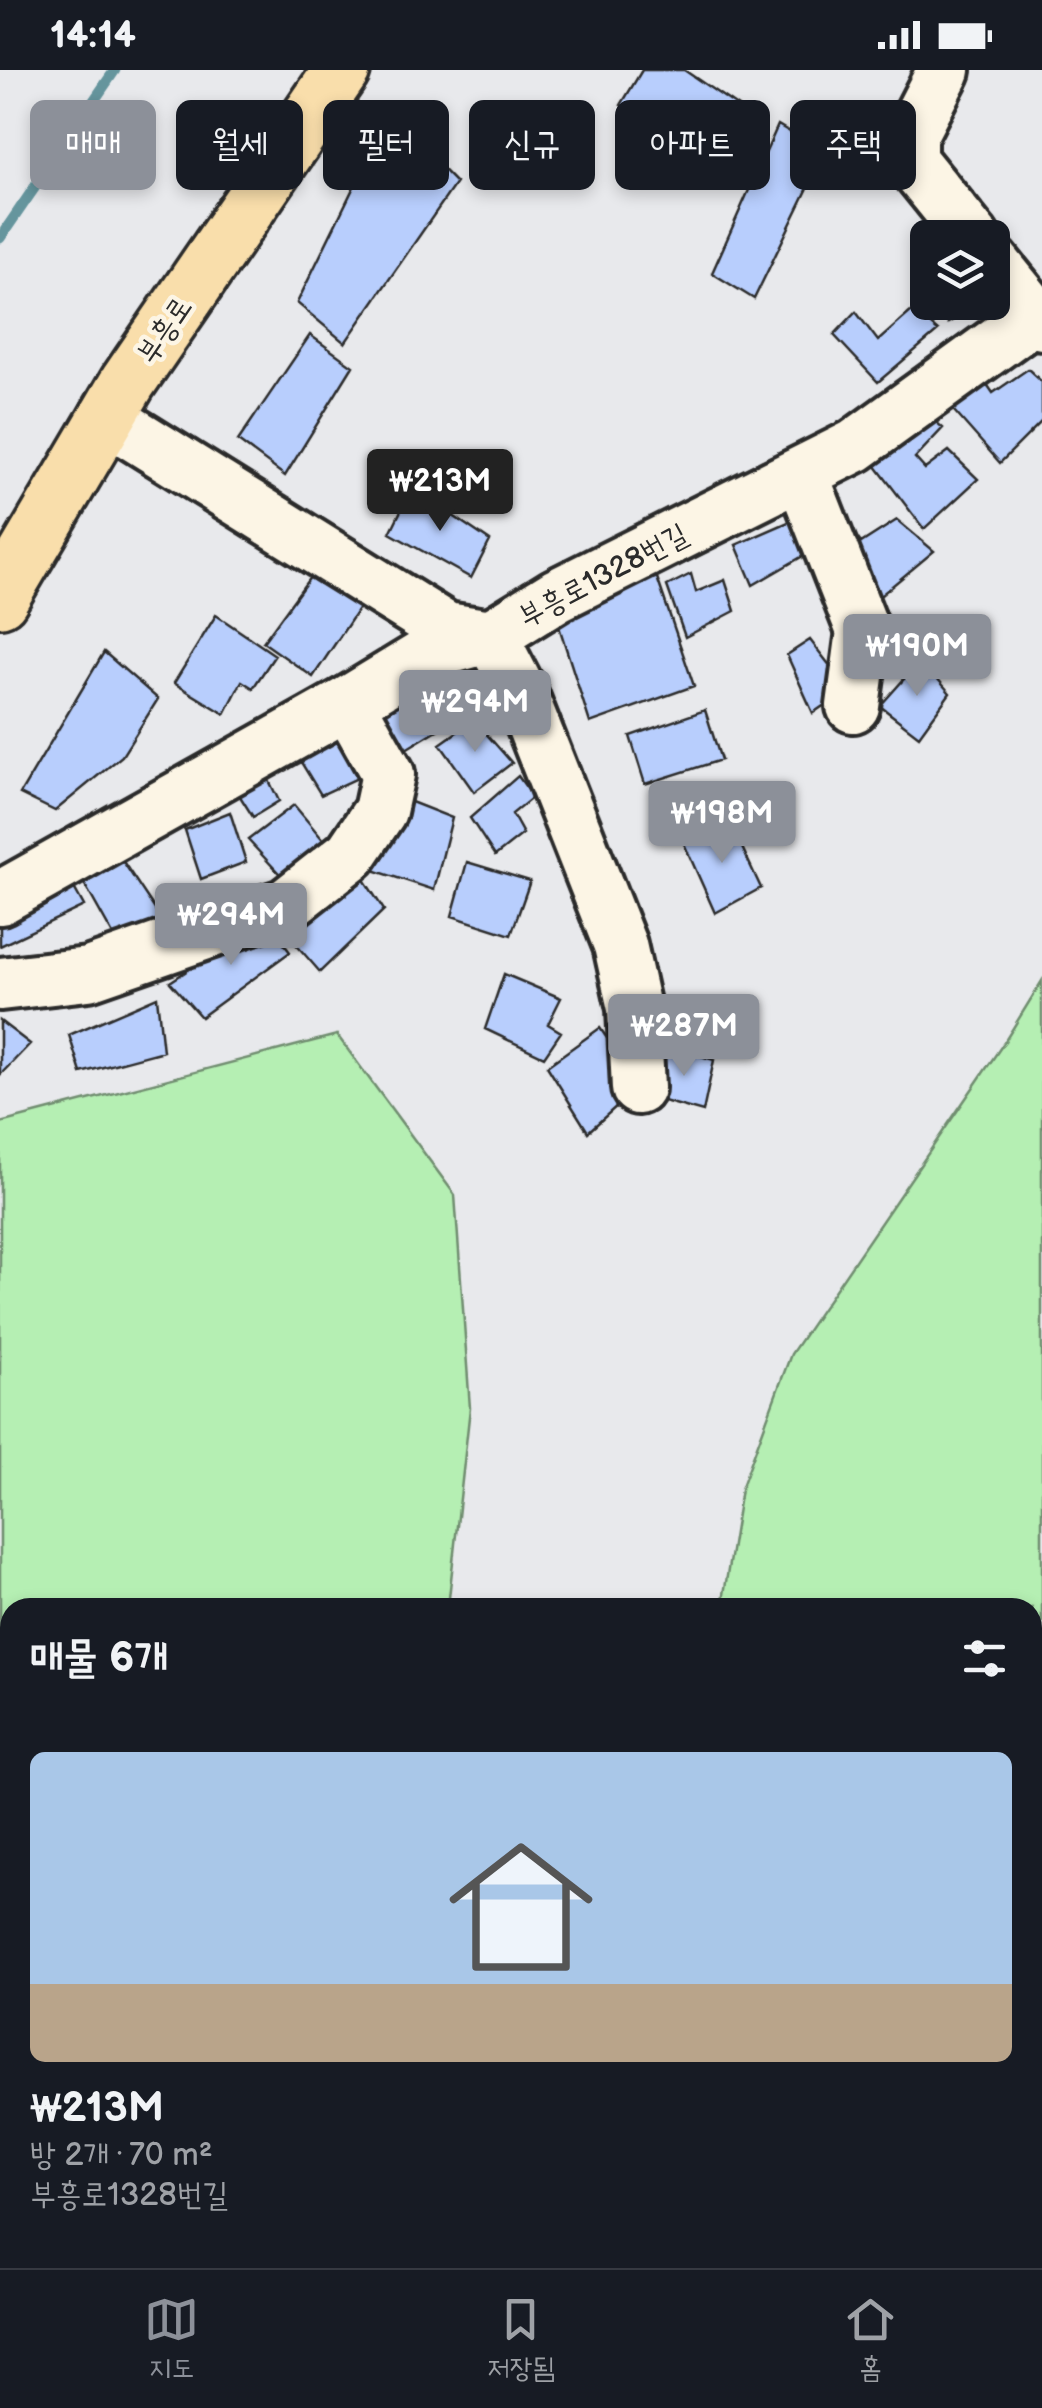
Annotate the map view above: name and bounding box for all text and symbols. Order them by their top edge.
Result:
text: 14:14 [50,13,136,58]
chip: 매매 [30,100,156,190]
chip: 월세 [176,100,303,190]
chip: 필터 [323,100,449,190]
chip: 신규 [469,100,595,190]
chip: 아파트 [615,100,770,190]
chip: 주택 [790,100,916,190]
map controls [910,220,1010,320]
button: layers [910,220,1010,320]
street label: 부흥로 [130,290,200,371]
pin: ₩213M [370,449,510,534]
text: ₩213M [389,462,491,501]
street label: 부흥로1328번길 [513,516,694,635]
pin: ₩190M [847,614,987,699]
text: ₩190M [865,627,969,666]
pin: ₩294M [405,670,545,755]
text: ₩294M [421,683,529,722]
pin: ₩198M [652,781,792,866]
text: ₩198M [671,794,773,833]
pin: ₩294M [161,883,301,968]
text: ₩294M [177,896,285,935]
pin: ₩287M [614,994,754,1079]
text: ₩287M [630,1007,738,1046]
icon: filters [957,1631,1012,1686]
text: 매물 6개 [30,1633,168,1684]
icon: home [431,1817,611,1997]
text: ₩213M [30,2083,164,2134]
text: 방 2개 · 70 m² [30,2136,213,2175]
text: 부흥로1328번길 [30,2176,228,2215]
tab: 지도 [144,2292,199,2387]
tab: 저장됨 [487,2292,555,2387]
tab: 홈 [843,2292,898,2387]

